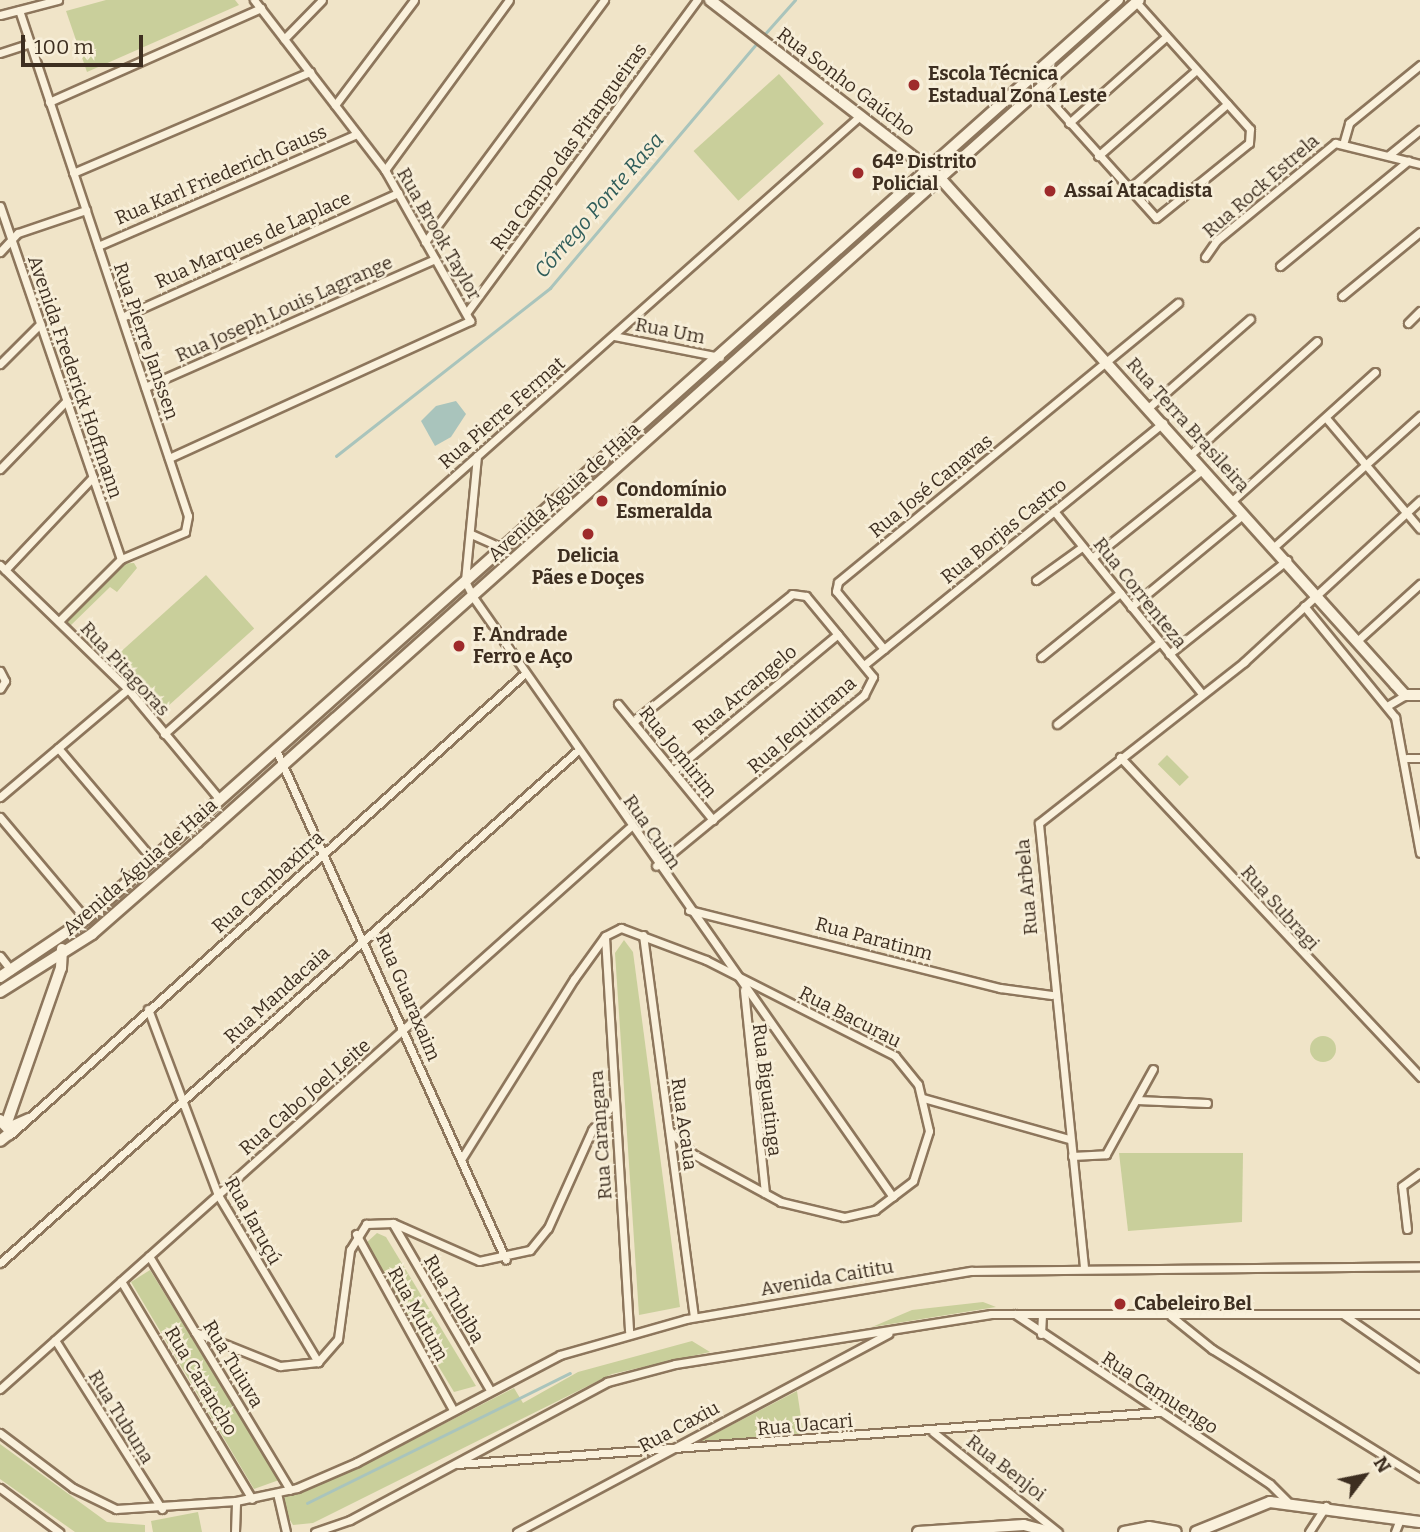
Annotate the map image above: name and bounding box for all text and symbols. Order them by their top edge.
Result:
scale bar [24,21,147,65]
street label: Rua Sonho Gaúcho [772,23,920,141]
text: 100 m [34,34,94,60]
street label: Rua Campo das Pitangueiras [486,39,652,255]
place label: Escola Técnica Estadual Zona Leste [928,63,1107,107]
marker: Escola Técnica Estadual Zona Leste [906,77,922,93]
street label: Rua Karl Friederich Gauss [112,120,330,230]
water label: Córrego Ponte Rasa [529,127,669,283]
street label: Rua Rock Estrela [1198,129,1324,243]
place label: 64º Distrito Policial [872,151,976,195]
street label: Rua Brook Taylor [392,164,486,304]
marker: 64º Distrito Policial [850,165,866,181]
place label: Assaí Atacadista [1064,180,1212,202]
marker: Assaí Atacadista [1042,183,1058,199]
street label: Rua Marques de Laplace [152,186,354,294]
street label: Rua Joseph Louis Lagrange [172,251,396,367]
street label: Avenida Frederick Hoffmann [23,253,127,501]
street label: Rua Pierre Janssen [108,260,184,422]
street label: Rua Um [633,313,707,349]
street label: Rua Pierre Fermat [434,352,570,474]
street label: Rua Terra Brasileira [1122,353,1254,497]
street label: Avenida Águia de Haia [483,418,645,566]
street label: Rua José Canavas [865,429,997,543]
street label: Rua Borjas Castro [937,473,1071,589]
place label: Condomínio Esmeralda [616,479,727,523]
marker: Condomínio Esmeralda [594,493,610,509]
marker: Delicia Pães e Doçes [580,526,596,542]
street label: Rua Correnteza [1088,533,1192,653]
place label: Delicia Pães e Doçes [532,545,644,589]
street label: Rua Pitagoras [76,617,174,721]
place label: F. Andrade Ferro e Aço [473,624,573,668]
marker: F. Andrade Ferro e Aço [451,638,467,654]
street label: Rua Arcangelo [689,640,801,740]
street label: Rua Jequitirana [743,672,861,778]
street label: Rua Jomirim [634,702,722,802]
street label: Rua Cuim [618,790,686,874]
street label: Avenida Águia de Haia [58,794,222,940]
street label: Rua Cambaxirra [208,826,328,938]
street label: Rua Arbela [1011,838,1043,936]
street label: Rua Subragi [1236,861,1324,955]
street label: Rua Paratinm [813,912,935,966]
street label: Rua Guaraxaim [371,930,445,1064]
street label: Rua Mandacaia [220,942,334,1048]
street label: Rua Bacurau [795,982,905,1052]
street label: Rua Biguatinga [748,1022,786,1158]
street label: Rua Cabo Joel Leite [235,1034,375,1160]
street label: Rua Carangara [585,1070,617,1200]
street label: Rua Acaua [666,1076,702,1172]
street label: Rua Iaruçú [220,1173,286,1269]
street label: Rua Tubiba [419,1251,489,1347]
street label: Avenida Caititu [759,1255,895,1301]
street label: Rua Mutum [383,1263,453,1365]
place label: Cabeleiro Bel [1134,1293,1252,1315]
marker: Cabeleiro Bel [1112,1296,1128,1312]
street label: Rua Tuiuva [198,1316,268,1412]
street label: Rua Carancho [160,1323,242,1439]
street label: Rua Camuengo [1098,1347,1222,1439]
street label: Rua Tubuna [83,1366,159,1468]
street label: Rua Caxiu [635,1396,723,1458]
street label: Rua Uacari [756,1409,854,1441]
street label: Rua Benjoi [962,1430,1050,1506]
north arrow [1329,1441,1399,1511]
text: N [1369,1452,1396,1477]

